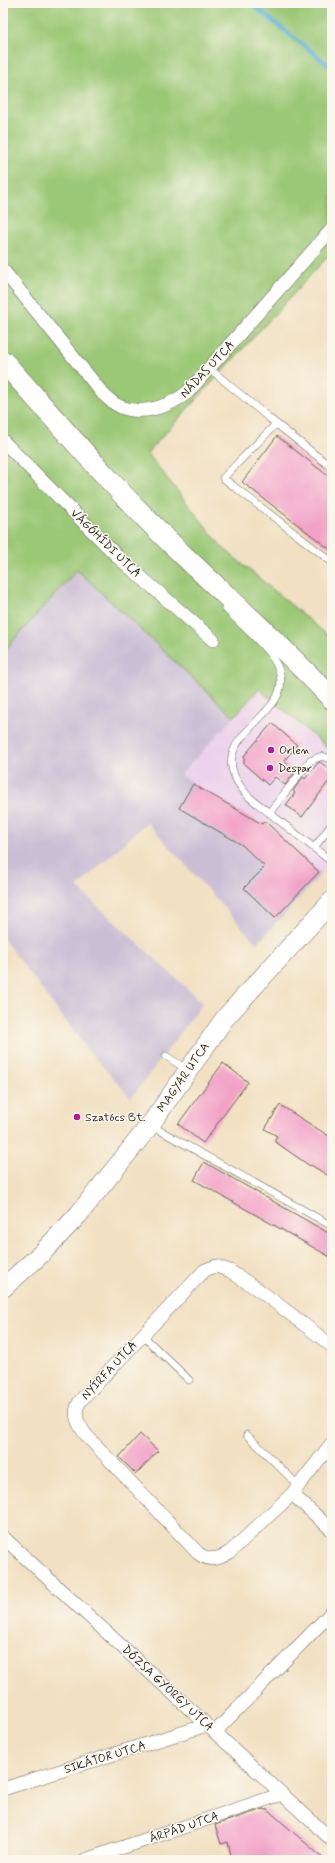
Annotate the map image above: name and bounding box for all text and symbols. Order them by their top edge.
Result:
street label: NÁDAS UTCA [177,338,238,402]
street label: VÁGÓHÍDI UTCA [66,506,144,582]
place label: Orlen [279,743,311,759]
marker: Orlen [266,745,276,755]
place label: Despar [278,761,312,777]
marker: Despar [265,763,275,773]
street label: MAGYAR UTCA [154,1040,214,1116]
place label: Szatócs Bt. [85,1110,146,1126]
marker: Szatócs Bt. [72,1112,82,1122]
street label: NYÍRFA UTCA [78,1338,141,1404]
street label: DÓZSA GYÖRGY UTCA [118,1642,217,1735]
street label: SIKÁTOR UTCA [62,1738,148,1778]
street label: ÁRPÁD UTCA [148,1809,221,1847]

